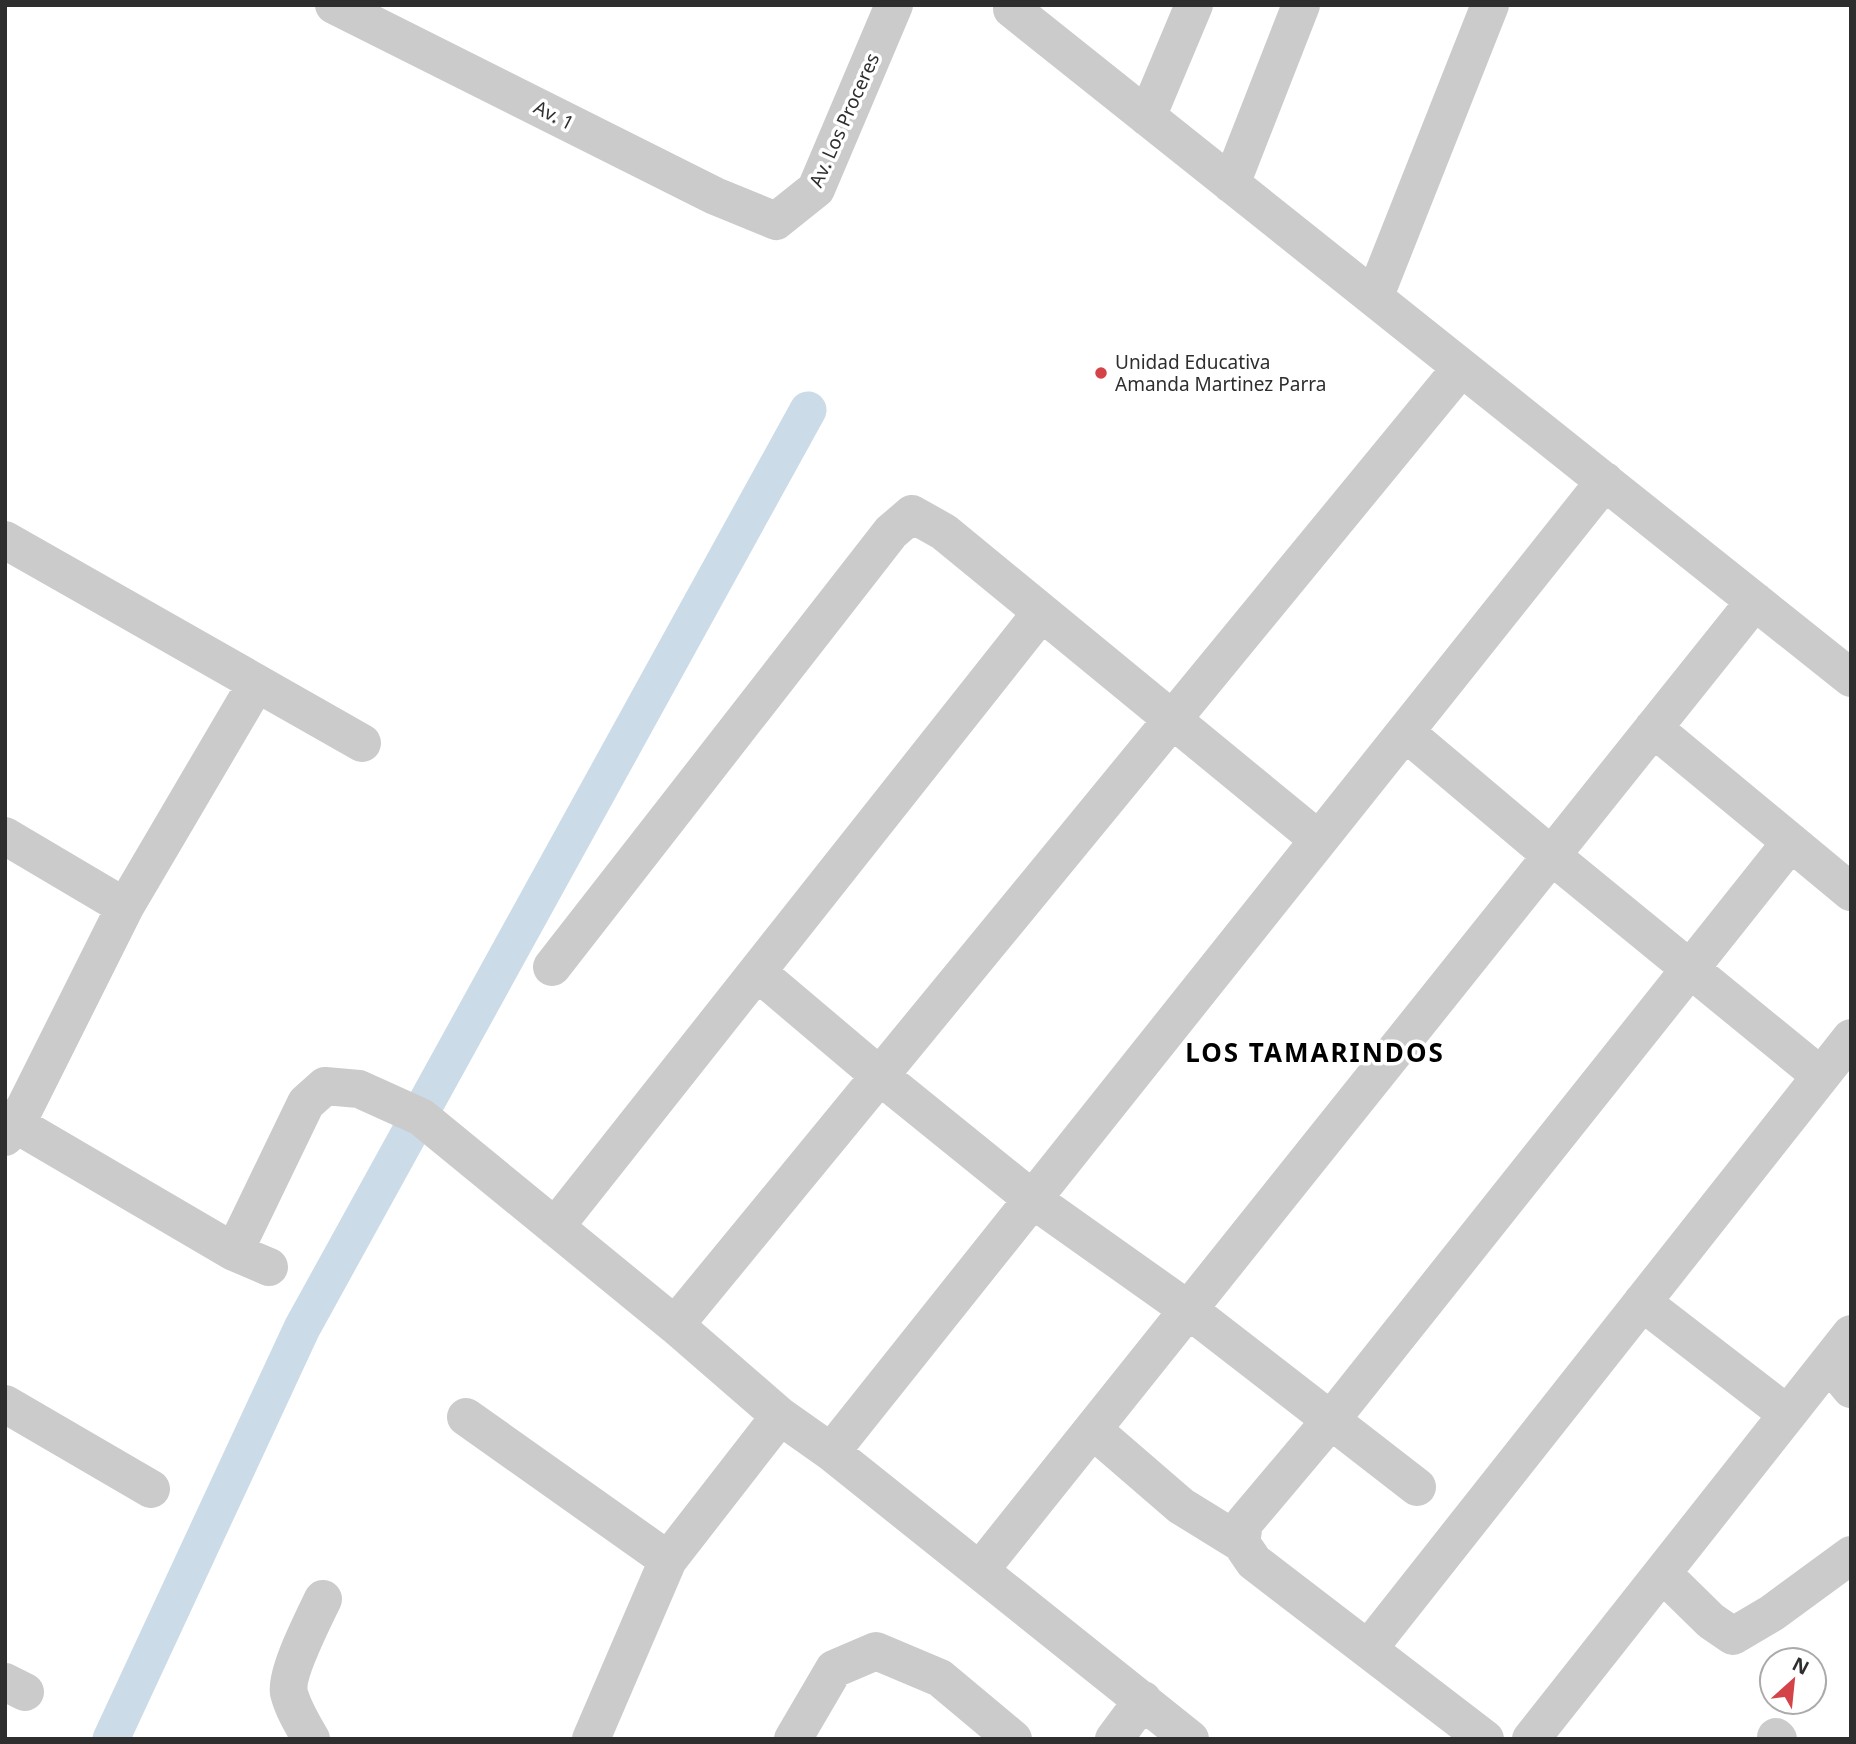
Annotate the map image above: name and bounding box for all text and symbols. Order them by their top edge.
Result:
street label: Av. Los Proceres [803,49,885,191]
street label: Av. 1 [529,94,579,136]
place label: Unidad Educativa Amanda Martinez Parra [1115,349,1326,397]
marker: Unidad Educativa Amanda Martinez Parra [1093,365,1109,381]
district label: LOS TAMARINDOS [1185,1034,1445,1070]
north arrow [1758,1646,1828,1716]
text: N [1788,1651,1814,1681]

